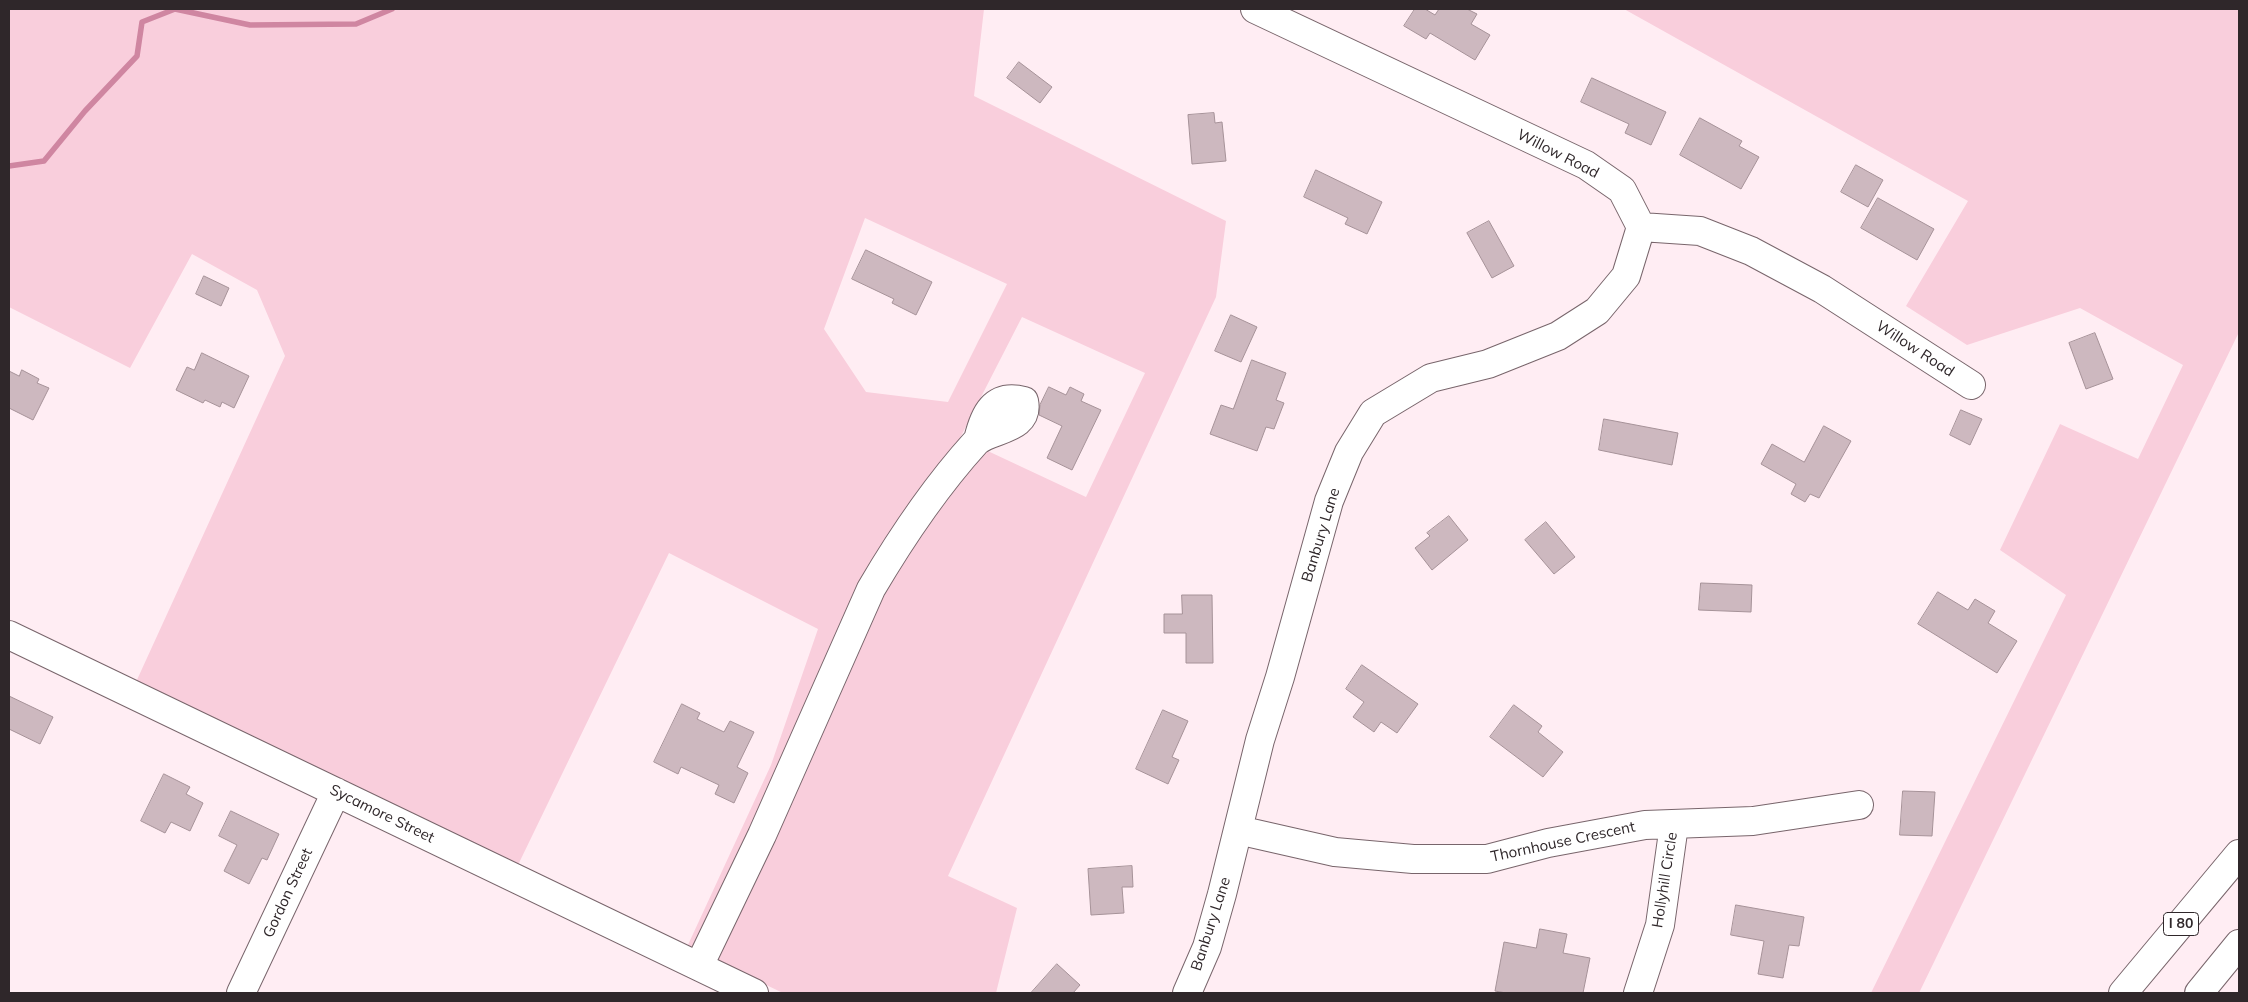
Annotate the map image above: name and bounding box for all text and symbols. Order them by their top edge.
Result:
street label: Willow Road [1514,126,1602,182]
street label: Willow Road [1873,317,1957,381]
street label: Banbury Lane [1298,486,1344,584]
street label: Sycamore Street [327,781,437,847]
street label: Thornhouse Crescent [1489,818,1637,866]
street label: Hollyhill Circle [1649,831,1681,929]
street label: Gordon Street [259,845,317,941]
street label: Banbury Lane [1187,875,1235,973]
road number: I 80 [2164,912,2198,936]

